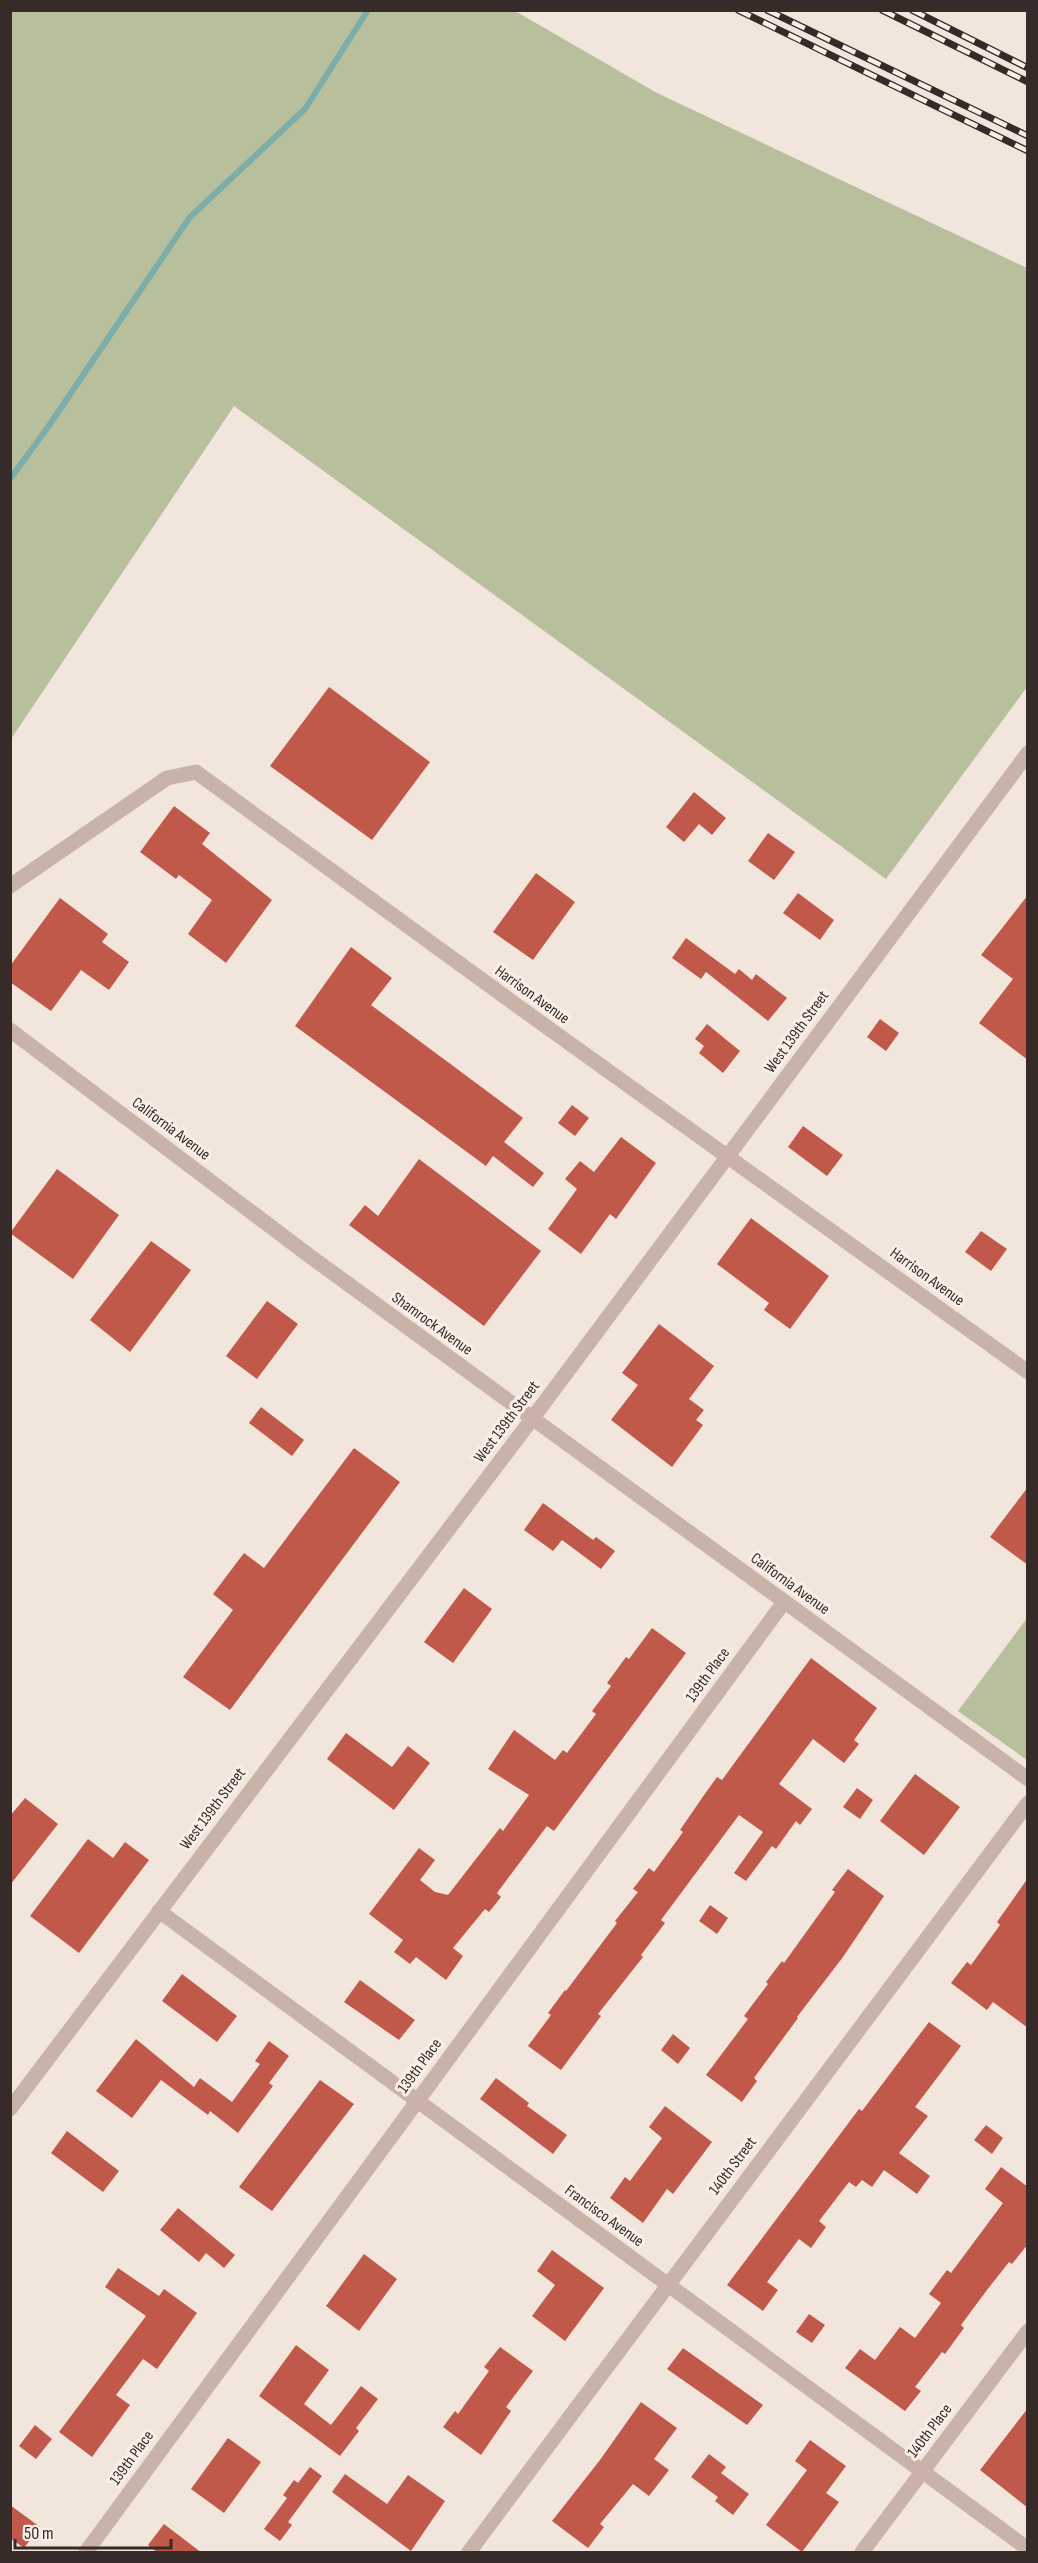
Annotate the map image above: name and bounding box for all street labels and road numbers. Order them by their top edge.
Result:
street label: Harrison Avenue [491,962,573,1028]
street label: West 139th Street [761,987,833,1077]
street label: California Avenue [128,1093,214,1165]
street label: Harrison Avenue [886,1244,968,1310]
street label: Shamrock Avenue [388,1288,476,1360]
street label: West 139th Street [470,1377,544,1467]
street label: California Avenue [747,1549,833,1619]
street label: 139th Place [682,1644,734,1706]
street label: West 139th Street [176,1764,250,1854]
street label: 139th Place [394,2035,446,2097]
street label: 140th Street [705,2133,761,2199]
street label: Francisco Avenue [561,2181,647,2251]
street label: 140th Place [904,2400,956,2462]
street label: 139th Place [106,2427,158,2489]

